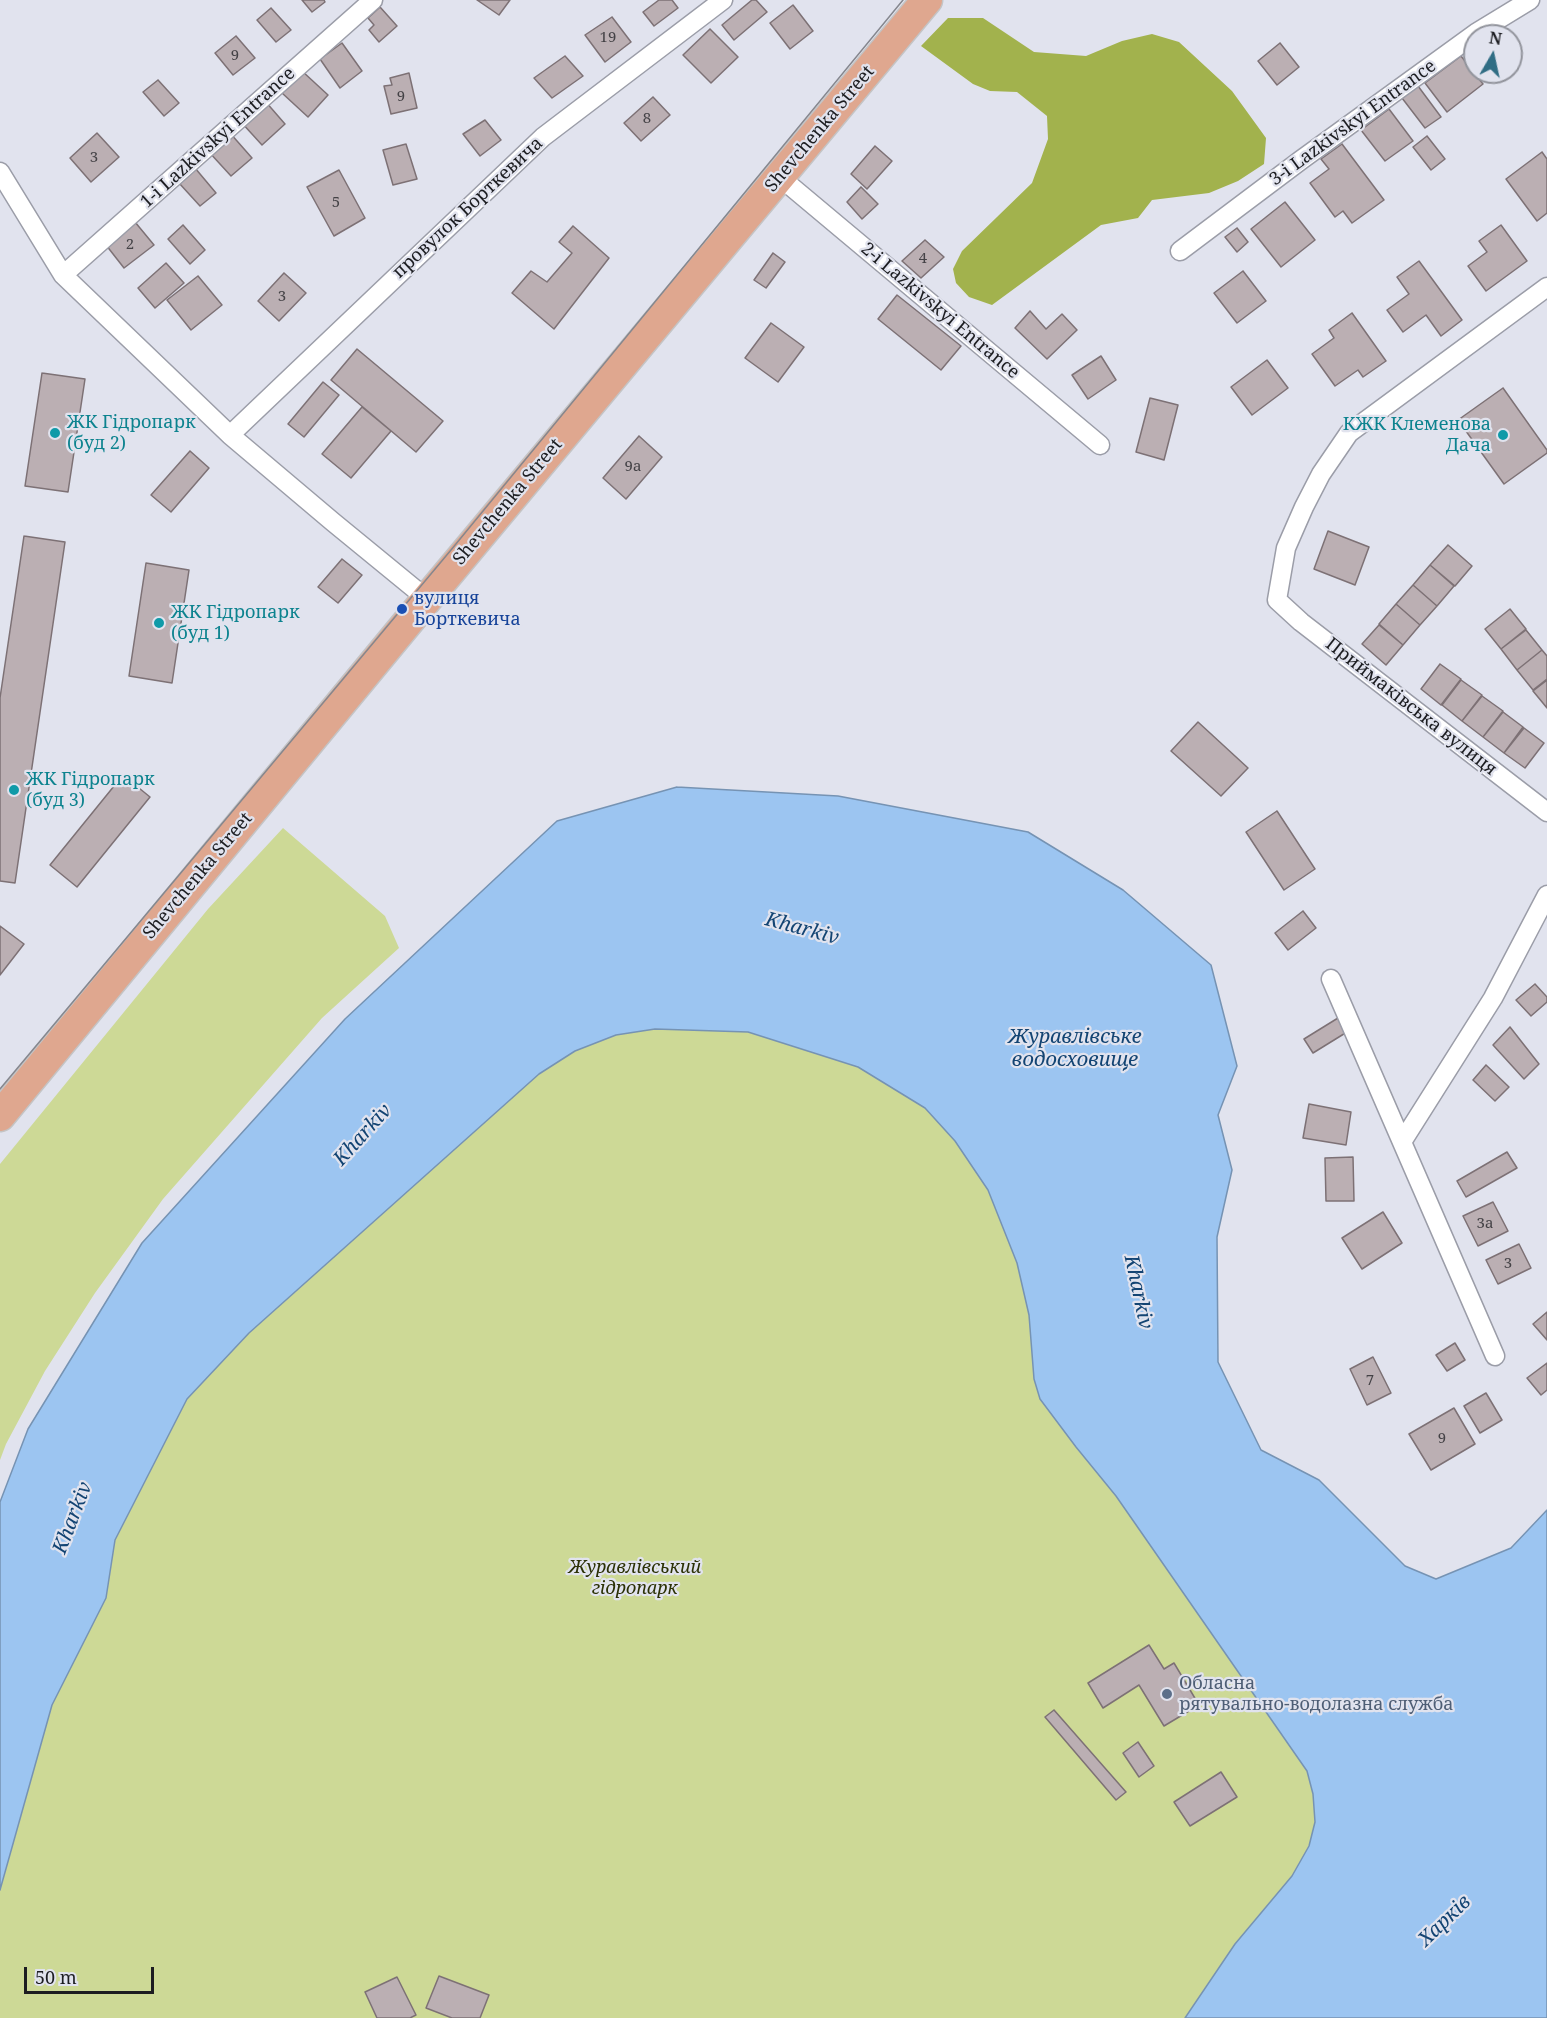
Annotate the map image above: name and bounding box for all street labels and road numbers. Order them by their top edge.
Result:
street label: 3-i Lazkivskyi Entrance [1266,55,1440,191]
street label: Shevchenka Street [761,61,879,197]
street label: 1-i Lazkivskyi Entrance [136,63,300,213]
street label: провулок Борткевича [388,133,548,283]
street label: 2-i Lazkivskyi Entrance [856,238,1024,384]
street label: Shevchenka Street [449,434,567,570]
street label: Приймаківська вулиця [1321,633,1501,781]
street label: Shevchenka Street [139,808,257,944]

